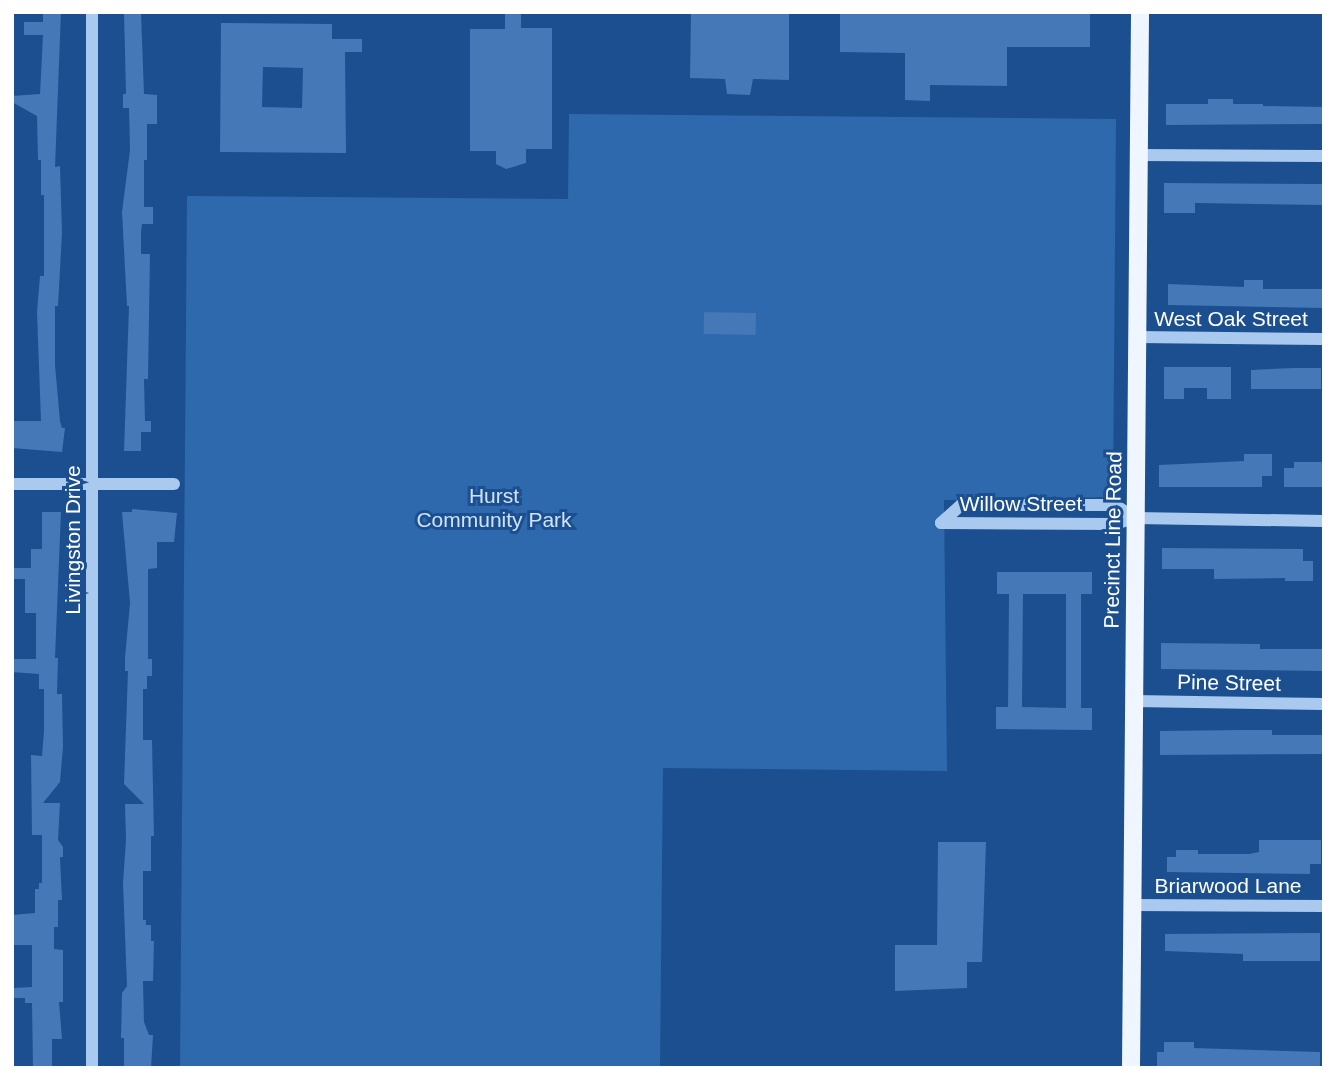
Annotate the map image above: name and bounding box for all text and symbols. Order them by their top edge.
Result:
street label: West Oak Street [1154,306,1308,332]
street label: Precinct Line Road [1099,451,1127,629]
street label: Livingston Drive [60,465,86,615]
park label: Hurst Community Park [416,483,572,533]
street label: Willow Street [960,491,1082,517]
street label: Pine Street [1177,669,1281,697]
street label: Briarwood Lane [1154,873,1302,899]

